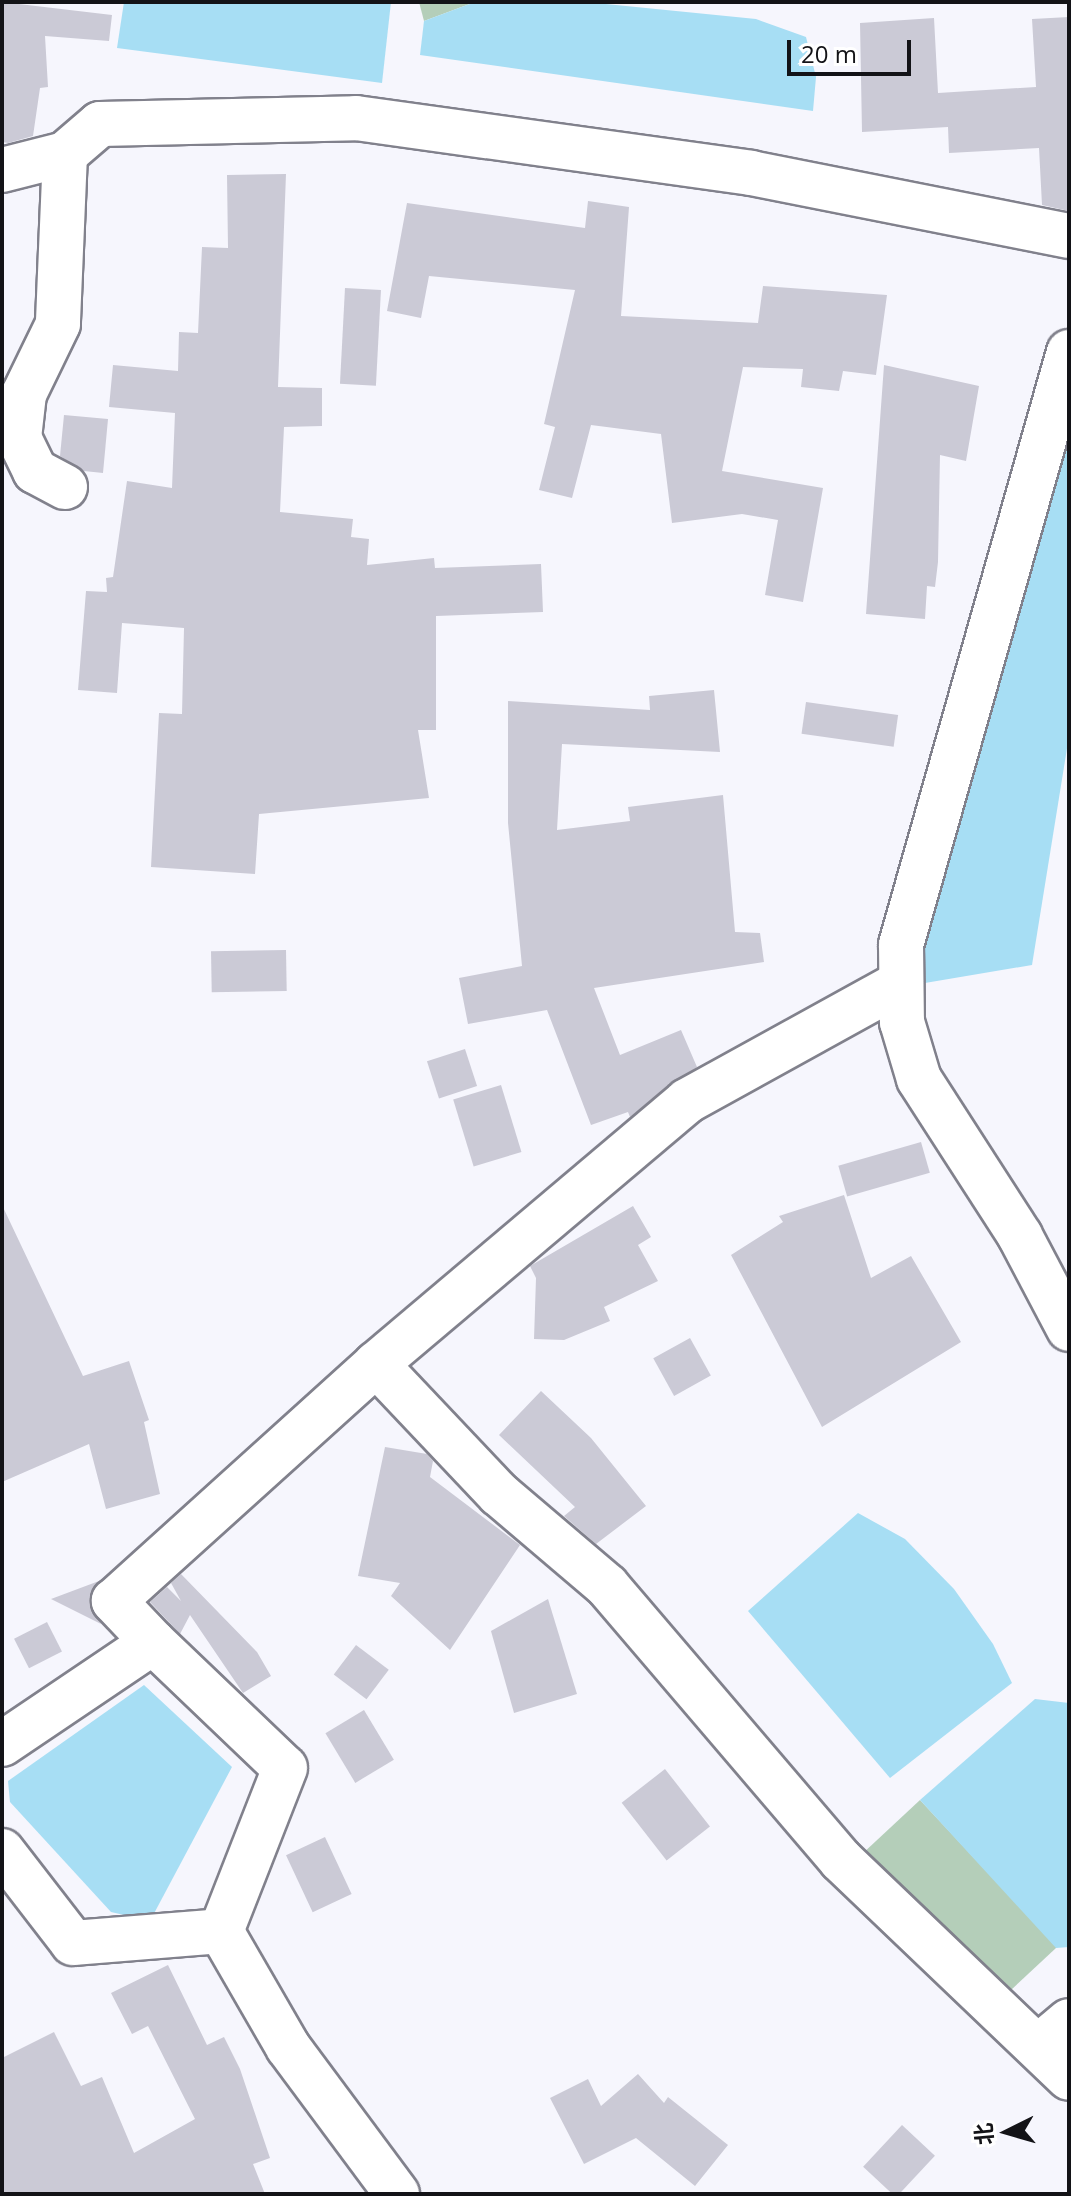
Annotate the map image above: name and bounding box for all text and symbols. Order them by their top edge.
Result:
scale bar [791,24,915,74]
text: 20 m [801,37,857,70]
north arrow [967,2092,1047,2172]
text: 北 [967,2122,999,2146]

